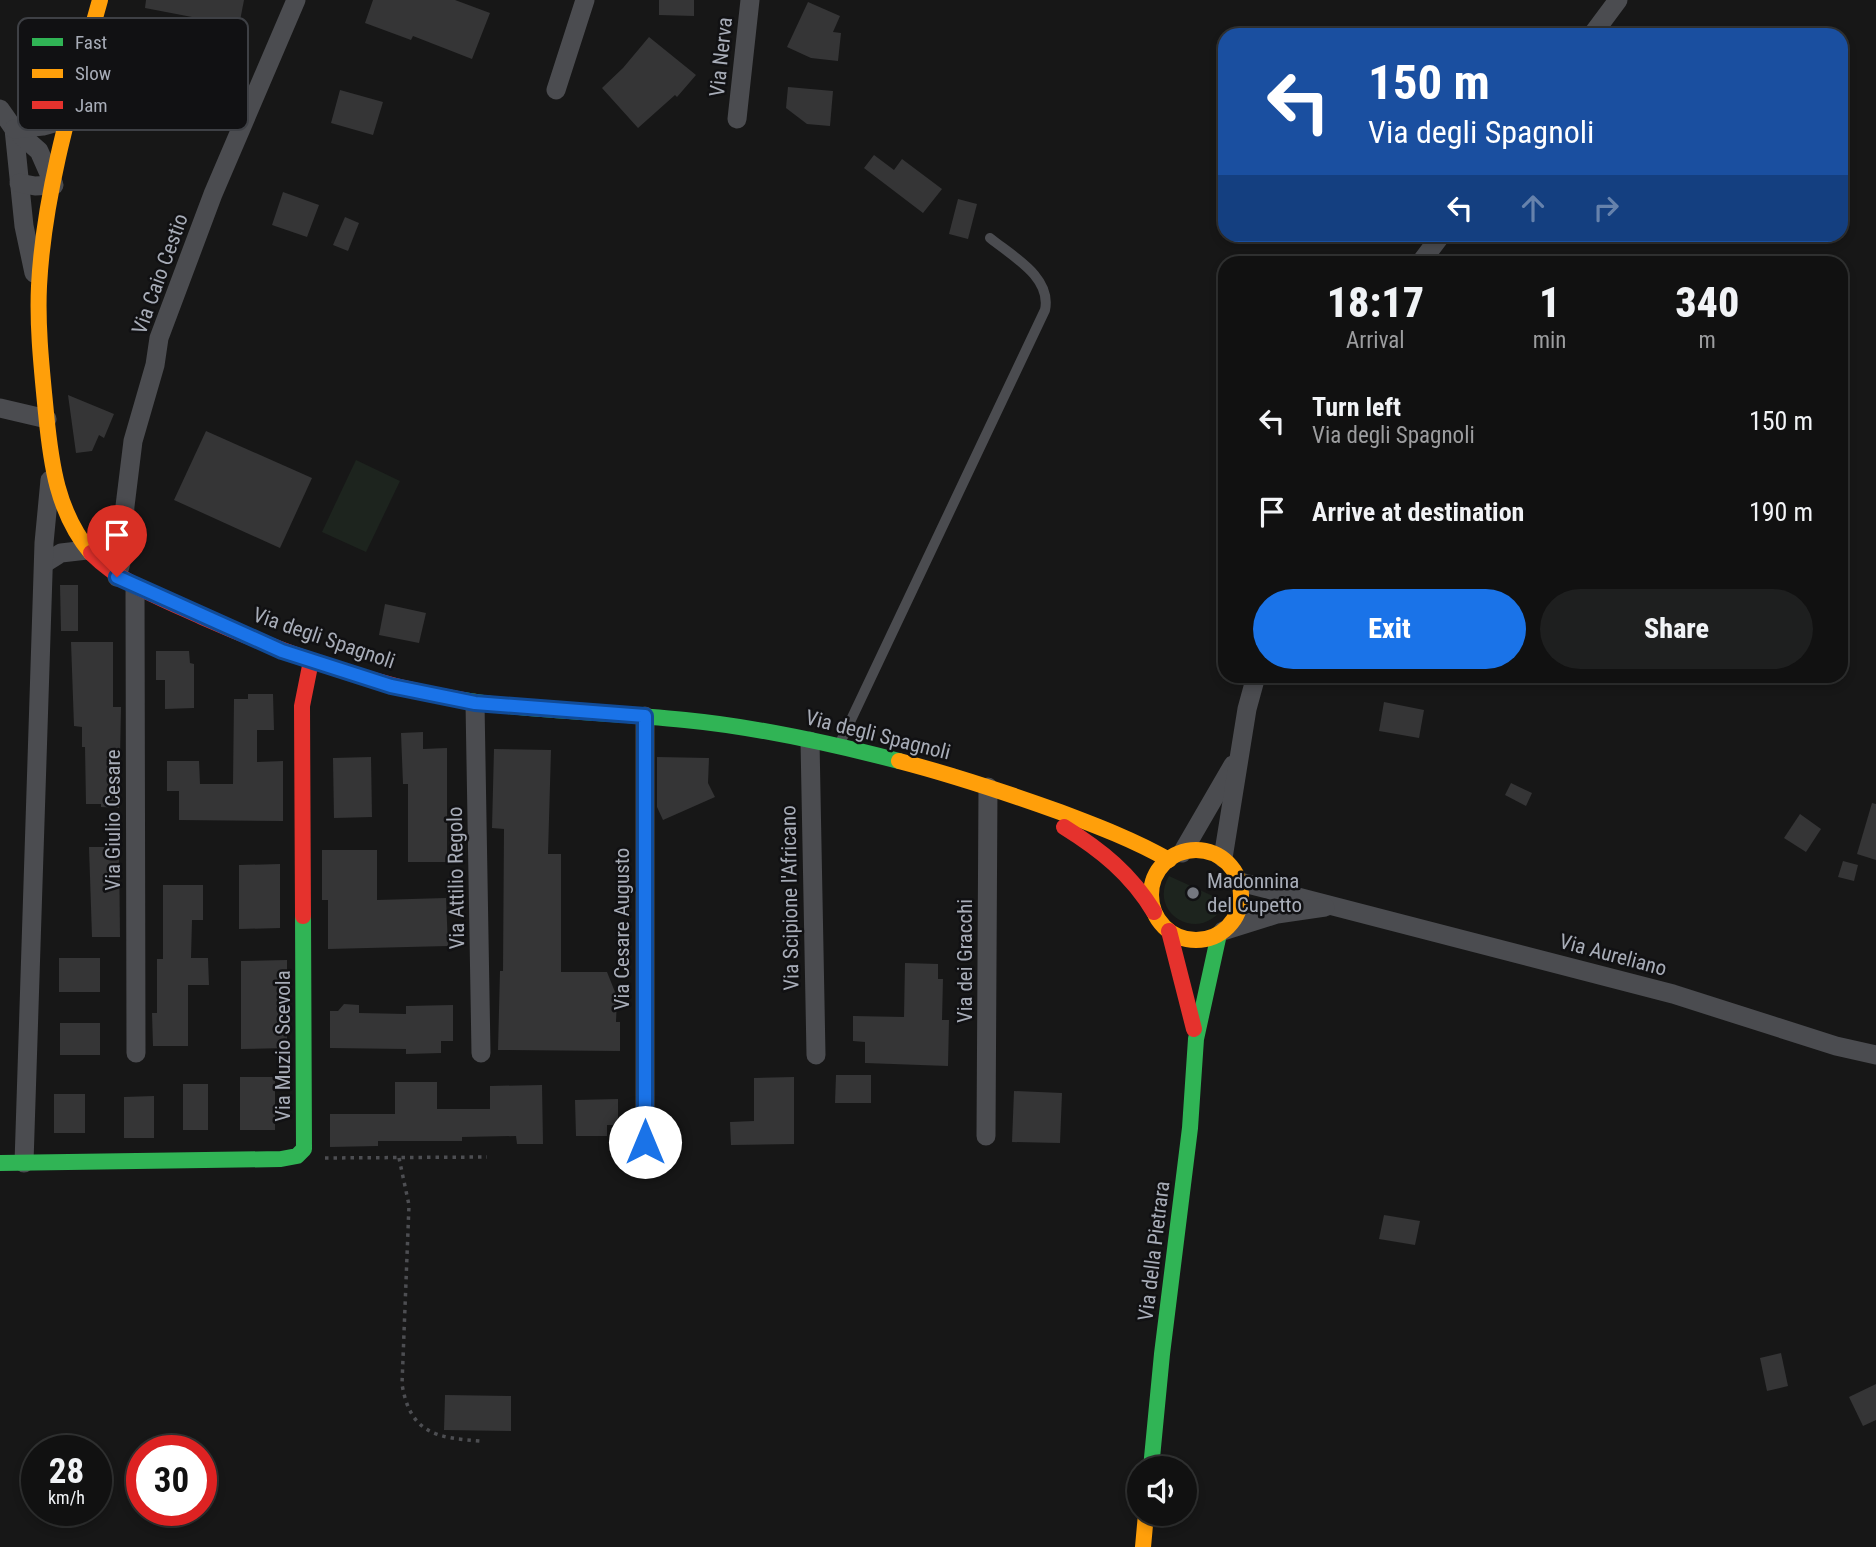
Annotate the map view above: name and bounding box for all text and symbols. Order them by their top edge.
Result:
street label: Via Nerva [705,16,737,98]
legend [18,18,248,130]
text: Fast [75,31,107,54]
text: 150 m [1368,54,1490,111]
icon: left [1253,56,1344,147]
text: Slow [75,62,111,85]
text: Jam [75,94,108,117]
text: Via degli Spagnoli [1368,113,1594,151]
icon: left [1441,189,1479,227]
icon: ahead [1514,189,1552,227]
icon: right [1587,189,1625,227]
street label: Via Caio Cestio [127,210,193,338]
text: 18:17 [1327,278,1424,327]
text: 1 [1539,278,1560,327]
text: 340 [1675,278,1739,327]
text: Arrival [1346,327,1405,354]
text: min [1533,327,1566,354]
text: m [1699,327,1716,354]
text: Turn left [1312,392,1401,422]
icon: left [1253,402,1291,440]
text: 150 m [1749,406,1813,436]
text: Via degli Spagnoli [1312,422,1475,449]
icon: arrive [1253,493,1291,531]
text: Arrive at destination [1312,497,1524,527]
text: 190 m [1749,497,1813,527]
pin [87,505,147,577]
icon: arrive [98,516,136,554]
button: Exit [1253,589,1526,669]
button: Share [1540,589,1813,669]
street label: Via degli Spagnoli [250,602,398,674]
street label: Via degli Spagnoli [803,705,953,765]
street label: Via Giulio Cesare [101,749,125,891]
street label: Via Scipione l'Africano [776,805,804,991]
street label: Via Attilio Regolo [443,806,469,950]
street label: Via Cesare Augusto [610,848,634,1010]
place label: Madonnina del Cupetto [1207,869,1302,917]
marker: Madonnina del Cupetto [1185,885,1201,901]
street label: Via dei Gracchi [953,899,977,1023]
street label: Via Aureliano [1557,929,1669,981]
street label: Via Muzio Scevola [271,970,295,1122]
position arrow [608,1105,682,1179]
street label: Via della Pietrara [1134,1180,1174,1322]
speed limit sign: 30 [126,1435,217,1526]
text: 28 [49,1451,84,1492]
map controls [1127,1456,1197,1526]
button: sound [1127,1456,1197,1526]
text: km/h [48,1487,85,1508]

